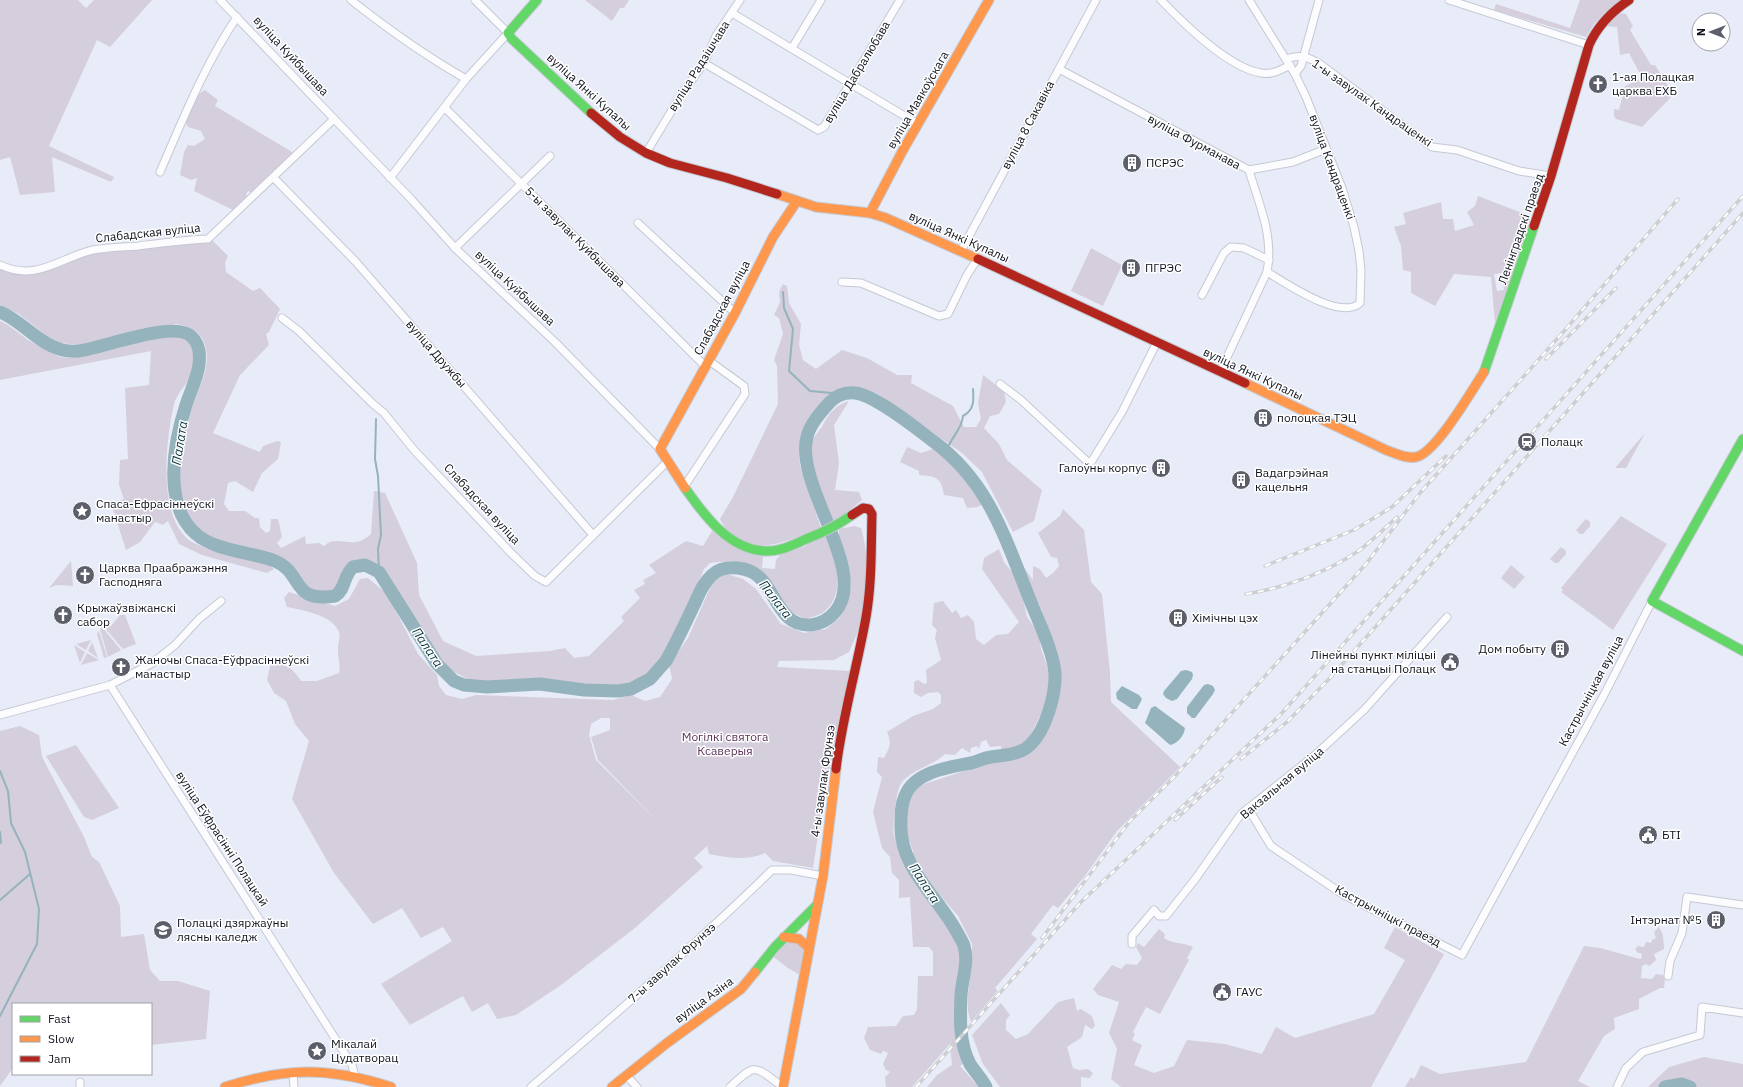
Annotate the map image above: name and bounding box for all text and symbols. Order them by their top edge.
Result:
north arrow [1691,12,1731,52]
street label: вуліца Куйбышава [250,13,333,99]
street label: вуліца Радзішчава [665,17,733,114]
street label: вуліца Дабралюбава [820,17,893,126]
text: N [1694,28,1708,36]
street label: вуліца Маякоўскага [883,48,952,151]
street label: вуліца Янкі Купалы [544,50,635,133]
street label: 1-ы завулак Кандраценкі [1309,55,1435,150]
place label: 1-ая Полацкая царква ЕХБ [1612,69,1694,98]
church icon: 1-ая Полацкая царква ЕХБ [1587,73,1609,95]
street label: вуліца 8 Сакавіка [998,77,1057,172]
street label: вуліца Фурманава [1145,111,1244,173]
street label: вуліца Кандраценкі [1306,112,1358,222]
building icon: ПСРЭС [1121,152,1143,174]
place label: ПСРЭС [1146,155,1185,170]
street label: Ленінградскі праезд [1494,171,1547,286]
street label: 5-ы завулак Куйбышава [522,183,629,290]
street label: вуліца Янкі Купалы [907,208,1012,265]
street label: Слабадская вуліца [95,219,202,245]
street label: вуліца Куйбышава [472,247,559,329]
street label: Слабадская вуліца [690,257,753,358]
building icon: ПГРЭС [1120,257,1142,279]
place label: ПГРЭС [1145,260,1182,275]
street label: вуліца Дружбы [403,317,470,391]
street label: вуліца Янкі Купалы [1201,344,1305,403]
building icon: полоцкая ТЭЦ [1252,407,1274,429]
place label: полоцкая ТЭЦ [1277,410,1357,425]
water label: Палата [168,420,191,466]
station icon: Полацк [1516,431,1538,453]
place label: Полацк [1541,434,1583,449]
building icon: Галоўны корпус [1150,457,1172,479]
street label: Слабадская вуліца [441,460,524,548]
place label: Галоўны корпус [1059,460,1147,475]
place label: Вадагрэйная кацельня [1255,465,1328,494]
building icon: Вадагрэйная кацельня [1230,469,1252,491]
place label: Спаса-Ефрасіннеўскі манастыр [96,496,214,525]
place icon: Спаса-Ефрасіннеўскі манастыр [71,500,93,522]
place label: Царква Праабражэння Гасподняга [99,560,228,589]
church icon: Царква Праабражэння Гасподняга [74,564,96,586]
water label: Палата [755,577,796,622]
place label: Крыжаўзвіжанскі сабор [77,600,176,629]
church icon: Крыжаўзвіжанскі сабор [52,604,74,626]
building icon: Хімічны цэх [1167,607,1189,629]
place label: Хімічны цэх [1192,610,1258,625]
water label: Палата [408,624,447,670]
street label: Кастрычніцкая вуліца [1555,632,1626,749]
building icon: Дом побыту [1549,638,1571,660]
place label: Дом побыту [1479,641,1546,656]
place label: Лінейны пункт міліцыі на станцыі Полацк [1310,647,1436,676]
public building icon: Лінейны пункт міліцыі на станцыі Полацк [1439,651,1461,673]
place label: Жаночы Спаса-Еўфрасіннеўскі манастыр [135,652,309,681]
church icon: Жаночы Спаса-Еўфрасіннеўскі манастыр [110,656,132,678]
street label: 4-ы завулак Фрунзэ [807,724,838,838]
park label: Могілкі святога Ксаверыя [682,729,769,758]
street label: Вакзальная вуліца [1237,743,1327,822]
street label: вуліца Еўфрасінні Полацкай [173,768,272,909]
public building icon: БТІ [1637,824,1659,846]
place label: БТІ [1662,827,1681,842]
water label: Палата [905,860,944,907]
street label: Кастрычніцкі праезд [1333,881,1444,950]
building icon: Інтэрнат №5 [1705,909,1727,931]
place label: Інтэрнат №5 [1630,912,1702,927]
place label: Полацкі дзяржаўны лясны каледж [177,915,288,944]
school or university icon: Полацкі дзяржаўны лясны каледж [152,919,174,941]
street label: 7-ы завулак Фрунзэ [625,919,719,1006]
street label: вуліца Азіна [671,973,736,1026]
public building icon: ГАУС [1211,981,1233,1003]
place label: ГАУС [1236,984,1263,999]
legend [12,1003,152,1075]
text: Fast [48,1011,71,1026]
text: Slow [48,1031,74,1046]
place label: Мікалай Цудатворац [331,1036,398,1065]
place icon: Мікалай Цудатворац [306,1040,328,1062]
text: Jam [48,1051,71,1066]

